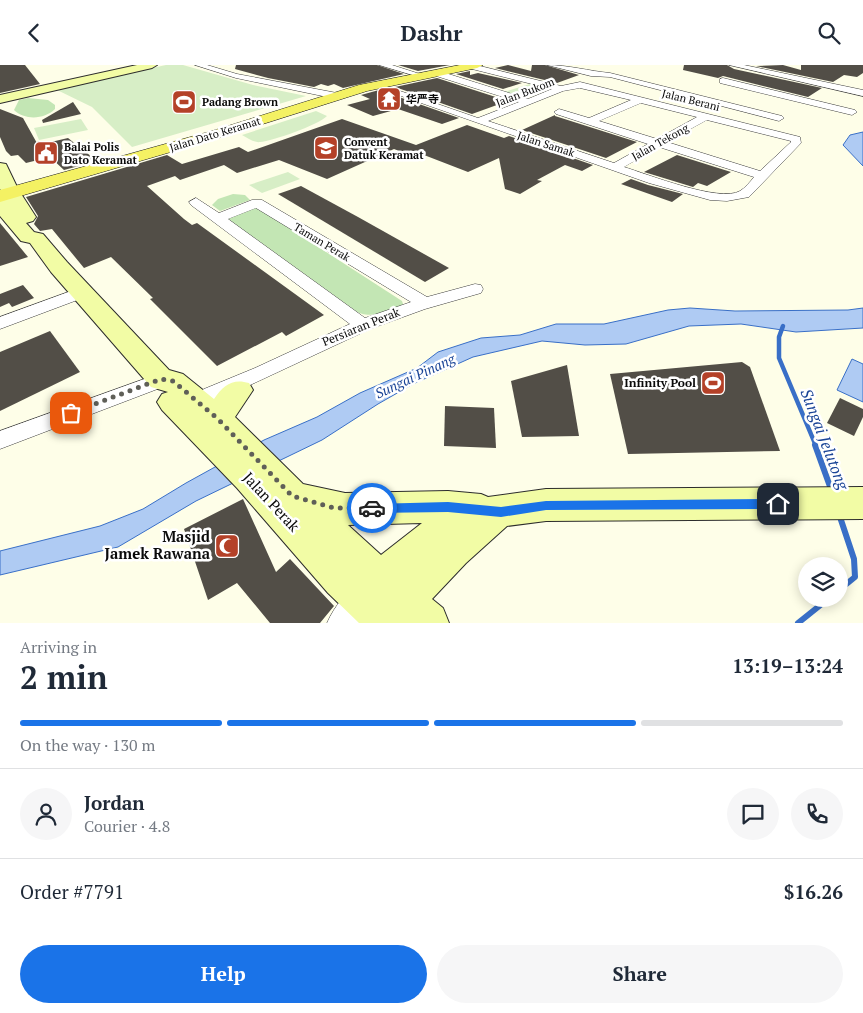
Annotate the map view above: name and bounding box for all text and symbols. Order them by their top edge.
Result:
text: Dashr [401,18,462,47]
icon: back [20,19,48,47]
icon: search [815,19,843,47]
street label: Jalan Bukom [494,74,557,110]
temple icon: 华严寺 [376,86,402,112]
street label: Jalan Berani [661,86,721,114]
sports icon: Padang Brown [171,89,197,115]
place label: 华严寺 [406,92,439,106]
place label: Padang Brown [202,95,278,109]
street label: Jalan Dato Keramat [168,113,262,155]
street label: Jalan Tekong [629,121,691,163]
street label: Jalan Samak [516,128,577,160]
school or university icon: Convent Datuk Keramat [313,135,339,161]
place label: Convent Datuk Keramat [344,135,424,162]
public building icon: Balai Polis Dato Keramat [33,140,59,166]
place label: Balai Polis Dato Keramat [64,140,138,167]
street label: Taman Perak [291,220,353,265]
street label: Persiaran Perak [320,304,403,349]
water label: Sungai Pinang [372,348,459,402]
sports icon: Infinity Pool [700,370,726,396]
place label: Infinity Pool [624,375,696,390]
water label: Sungai Jelutong [796,385,855,494]
pin [50,392,92,434]
icon: bag [57,399,85,427]
street label: Jalan Perak [239,467,305,536]
courier [347,483,397,533]
pin [757,483,799,525]
icon: home [764,490,792,518]
icon: car [358,494,386,522]
place label: Masjid Jamek Rawana [105,526,211,563]
mosque icon: Masjid Jamek Rawana [214,533,240,559]
map controls [798,557,848,607]
button: layers [798,557,848,607]
text: Arriving in [20,636,97,658]
text: 13:19–13:24 [732,653,843,678]
text: 2 min [20,656,108,698]
text: On the way · 130 m [20,734,155,756]
button: person [20,788,72,840]
button: chat [727,788,779,840]
button: phone [791,788,843,840]
text: Jordan [84,790,145,815]
text: Courier · 4.8 [84,815,170,837]
text: Order #7791 [20,879,124,904]
text: $16.26 [784,879,843,904]
button: Help [20,945,427,1003]
button: Share [437,945,843,1003]

